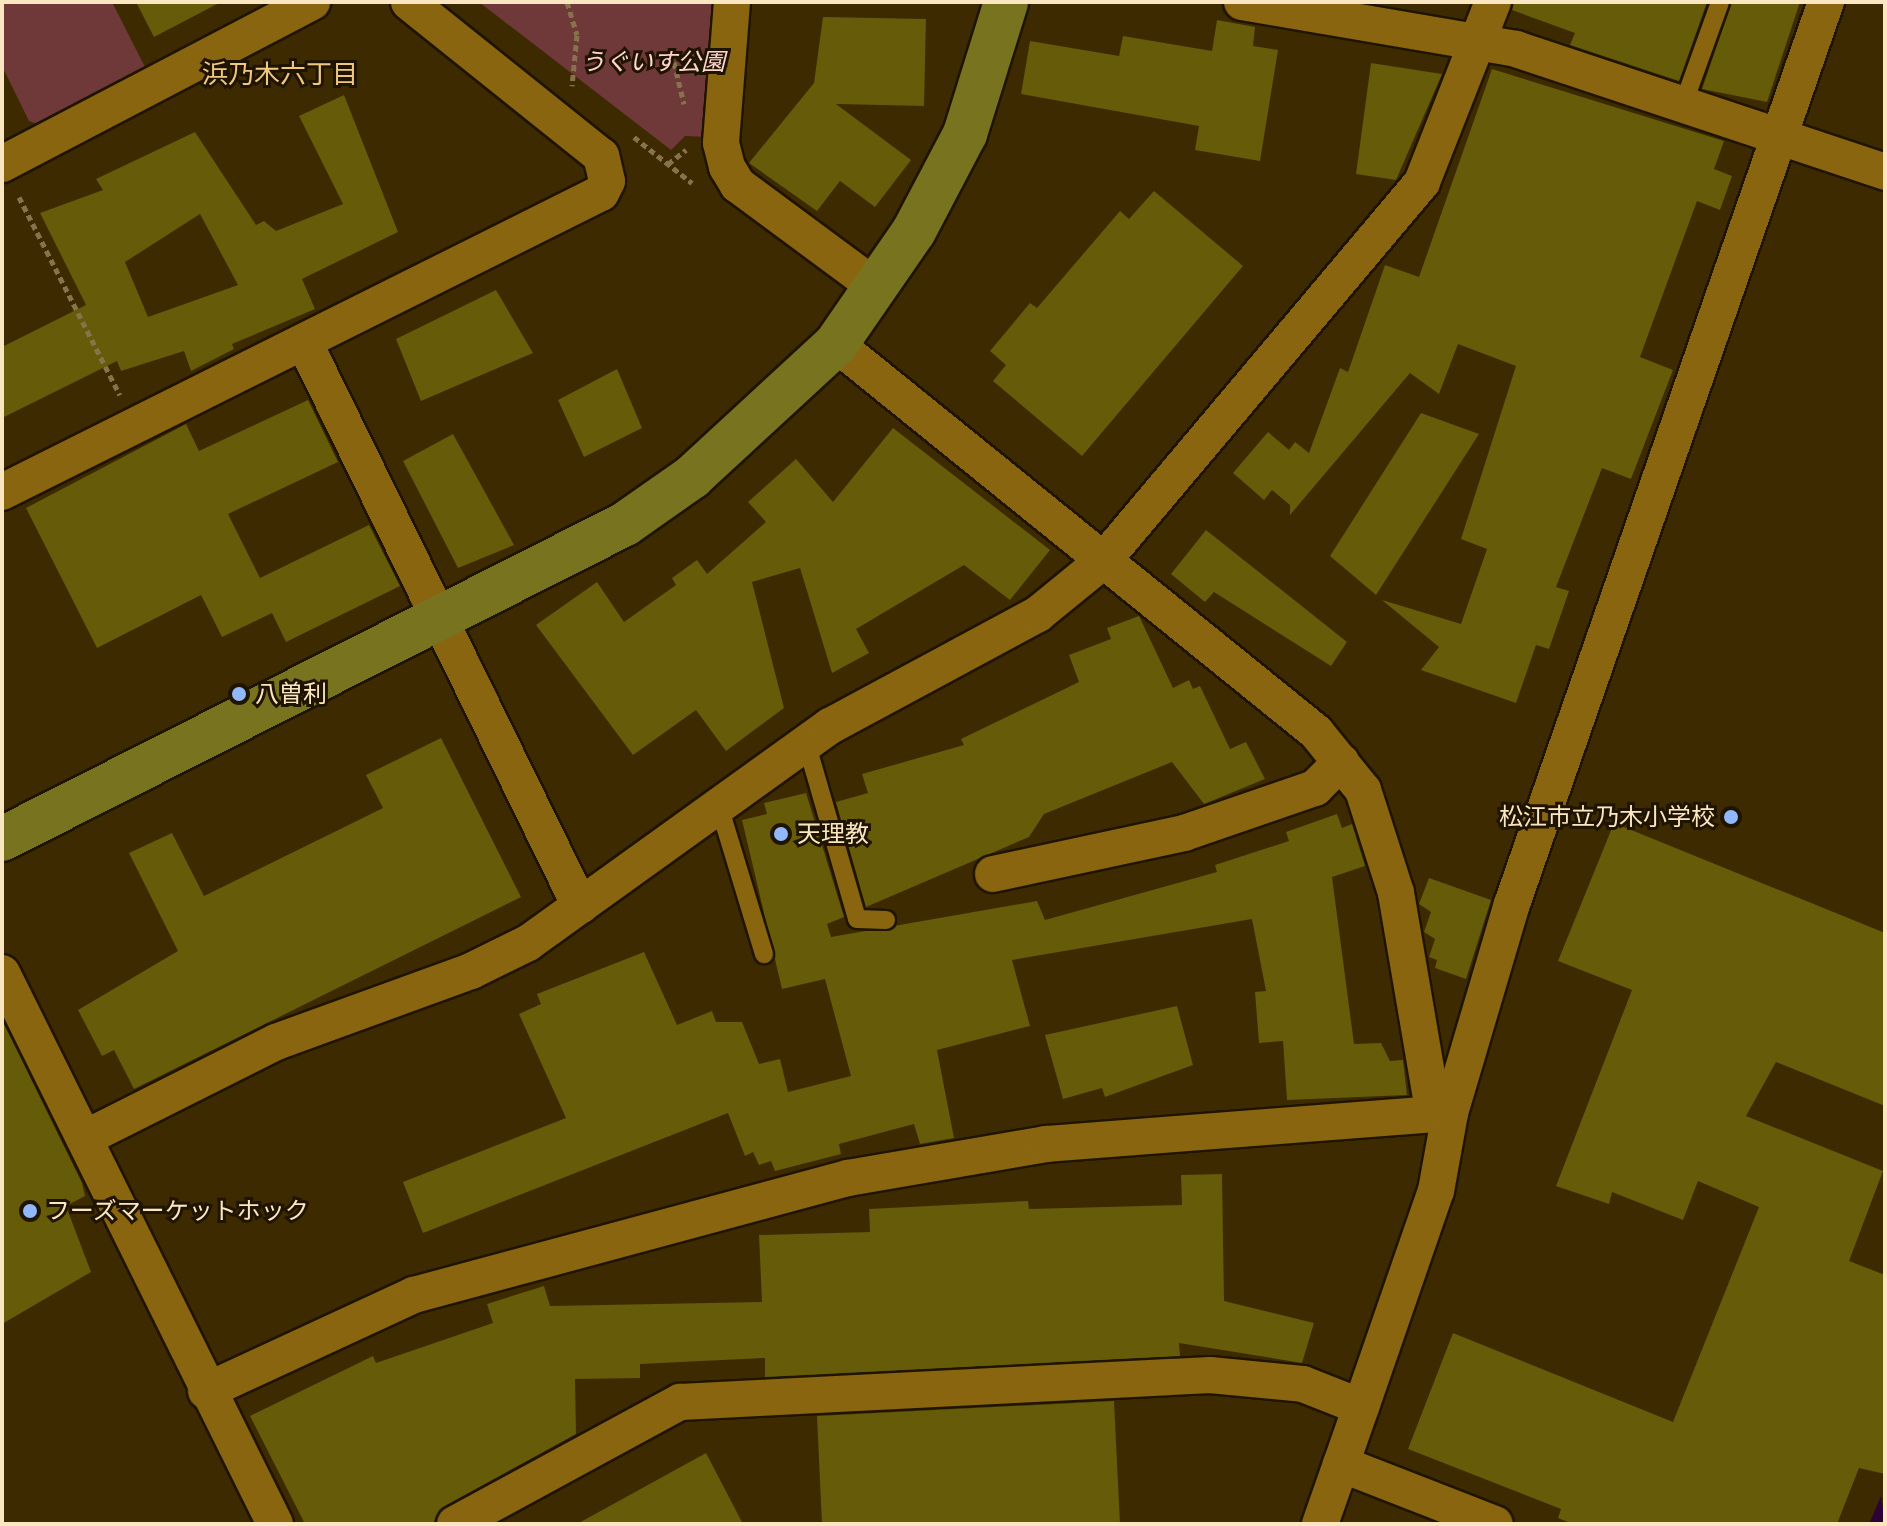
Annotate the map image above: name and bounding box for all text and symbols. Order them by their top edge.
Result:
park label: うぐいす公園 [581,48,725,76]
district label: 浜乃木六丁目 [202,58,358,90]
place label: 八曽利 [255,680,327,708]
marker: 八曽利 [230,685,248,703]
place label: 松江市立乃木小学校 [1499,803,1715,831]
marker: 松江市立乃木小学校 [1722,808,1740,826]
place label: 天理教 [797,820,869,848]
marker: 天理教 [772,825,790,843]
place label: フーズマーケットホック [46,1197,310,1225]
marker: フーズマーケットホック [21,1202,39,1220]

